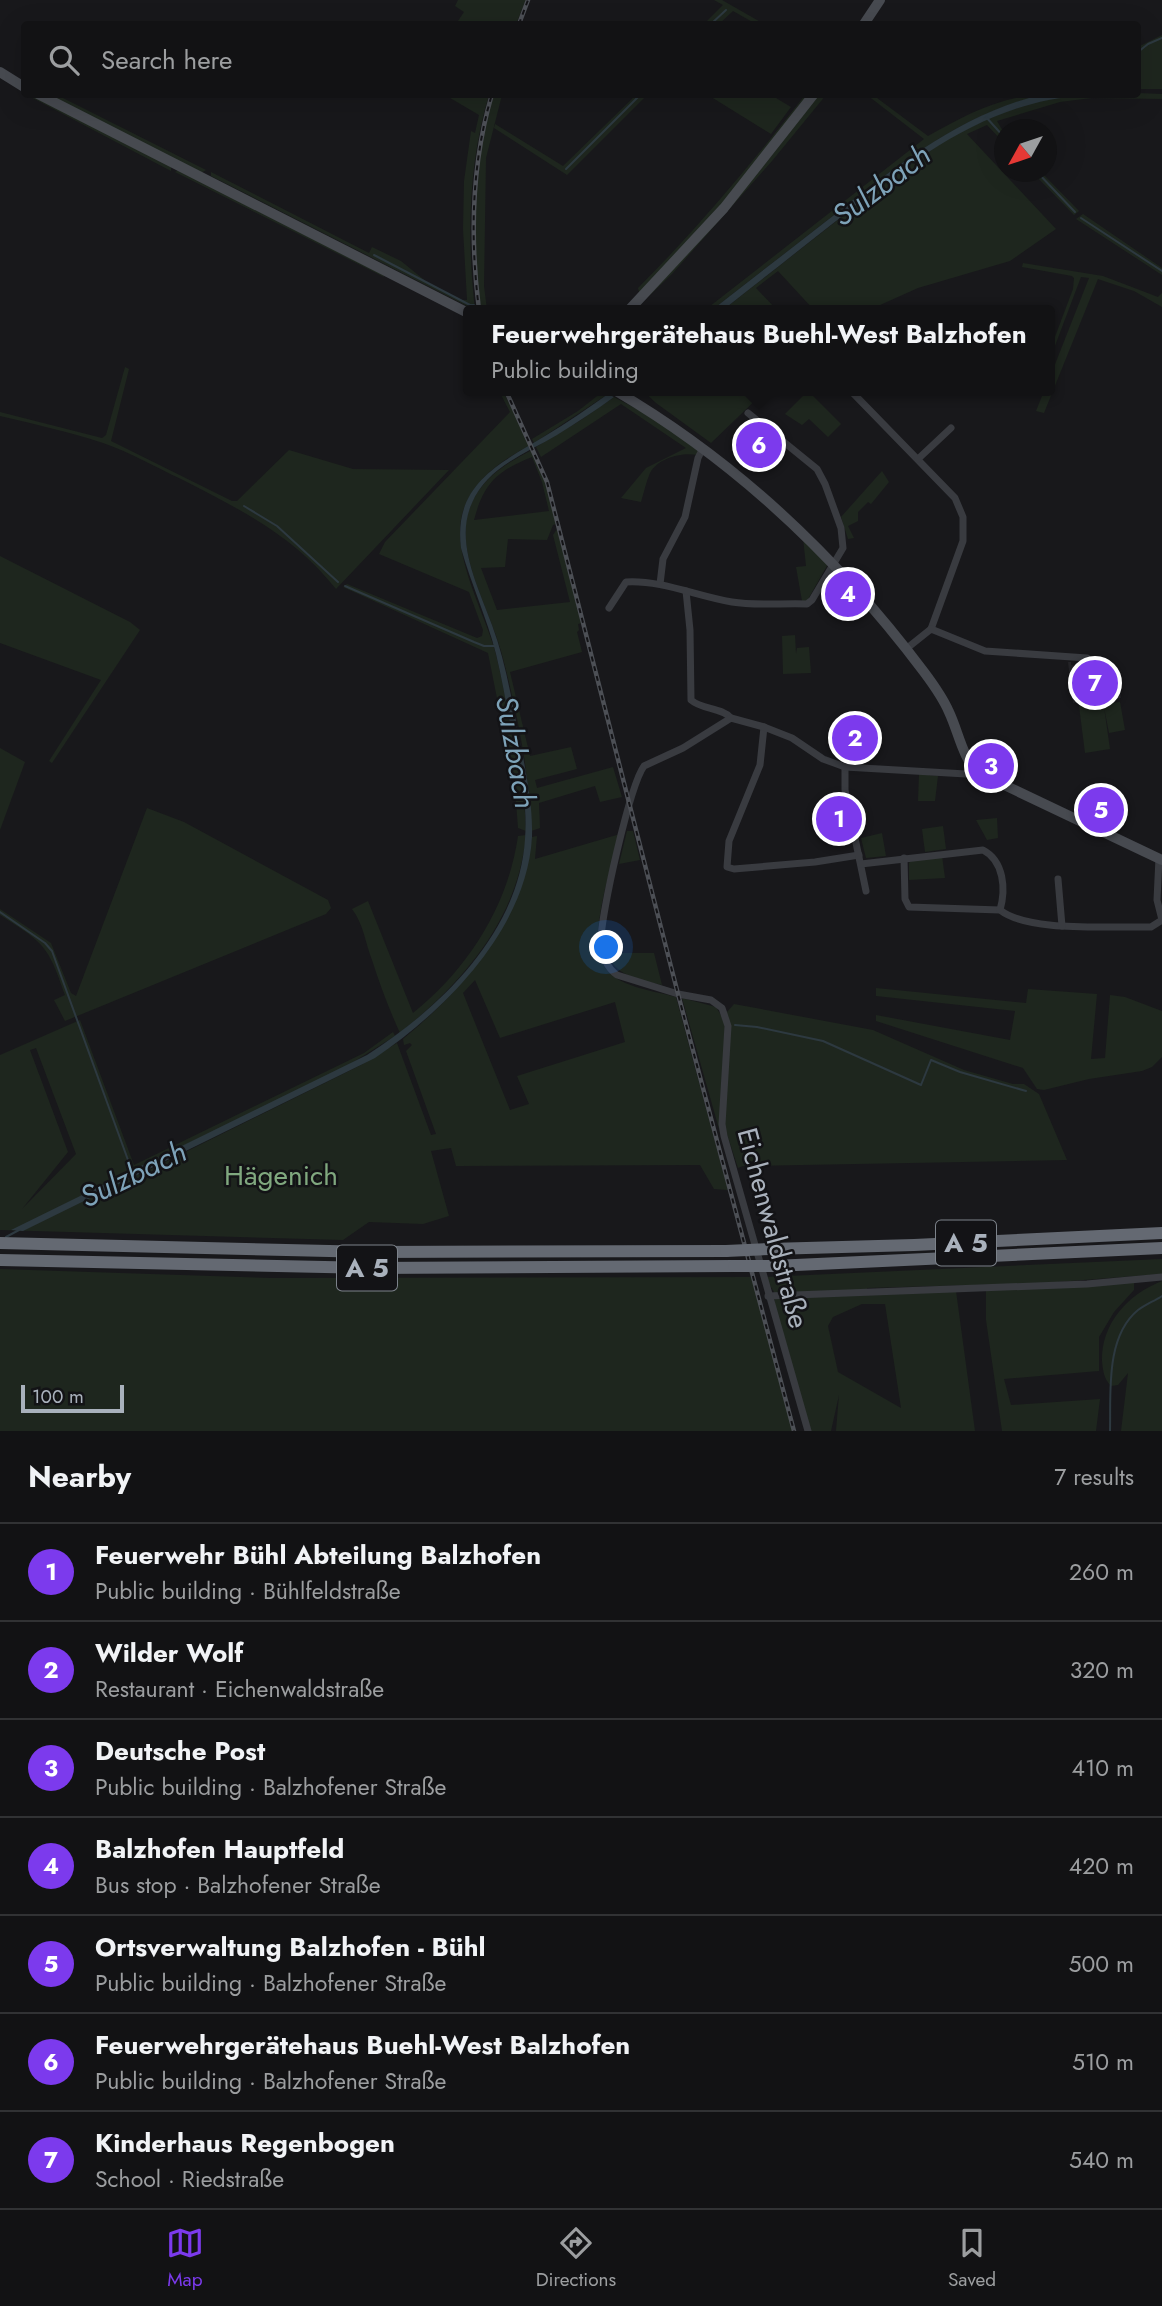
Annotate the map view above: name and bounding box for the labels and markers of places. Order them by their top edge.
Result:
pin: 6 [736,419,782,471]
pin: 4 [825,568,871,620]
pin: 7 [1072,657,1118,709]
pin: 2 [832,712,878,764]
pin: 3 [968,740,1014,792]
pin: 5 [1078,784,1124,836]
pin: 1 [816,793,862,845]

